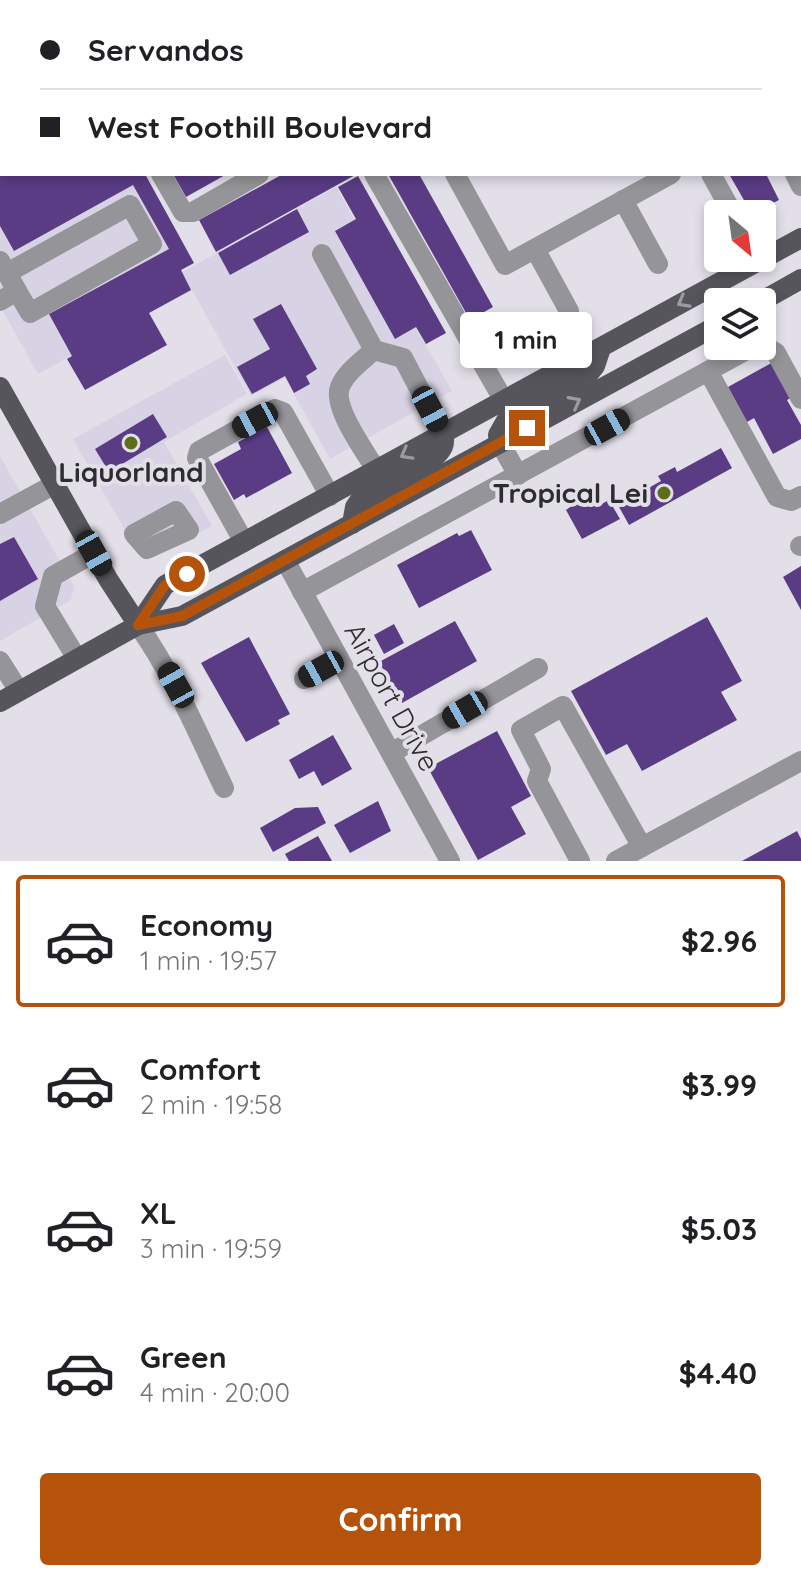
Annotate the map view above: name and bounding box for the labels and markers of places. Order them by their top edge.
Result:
marker: Liquorland [122,434,140,452]
place label: Liquorland [58,454,204,489]
place label: Tropical Lei [493,475,648,510]
marker: Tropical Lei [655,484,673,502]

